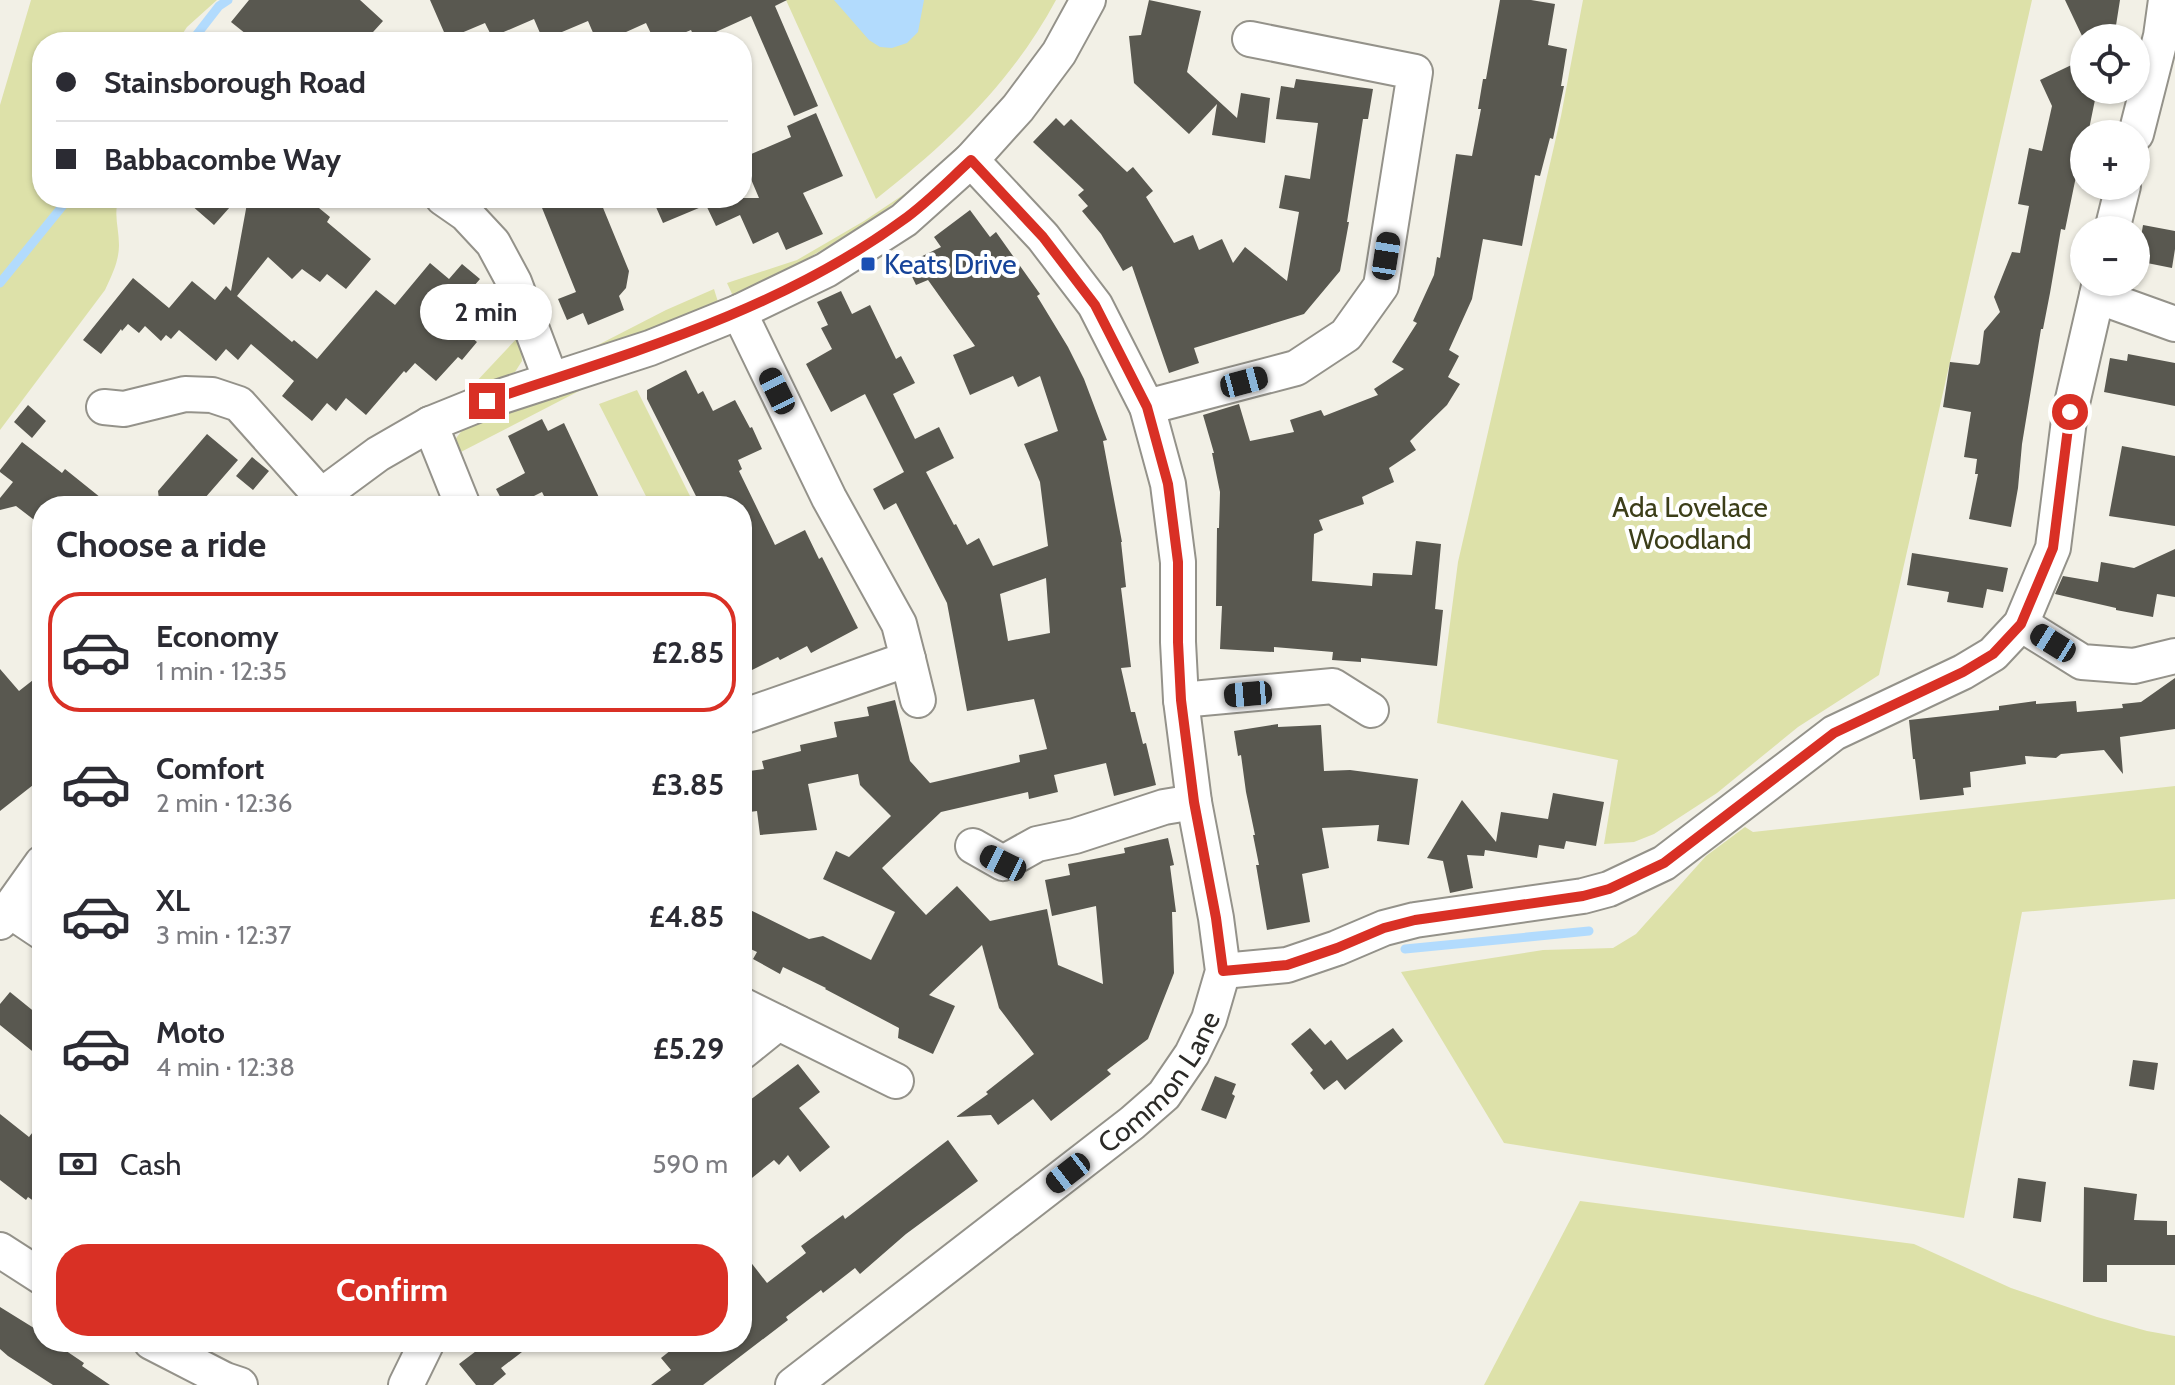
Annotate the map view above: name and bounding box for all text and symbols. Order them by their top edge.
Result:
map controls [2070,24,2150,296]
button: locate [2070,24,2150,104]
text: Stainsborough Road [104,64,366,101]
button: + [2070,120,2150,200]
text: Babbacombe Way [104,141,341,178]
button: − [2070,216,2150,296]
car [1370,230,1402,282]
place label: Keats Drive [884,247,1017,281]
marker: Keats Drive [859,255,877,273]
callout: 2 min [421,285,553,341]
text: 2 min [455,296,517,328]
car [756,364,798,418]
car [1218,364,1270,400]
route end [469,383,505,419]
route start [2052,394,2088,430]
park label: Ada Lovelace Woodland [1612,490,1768,556]
text: Choose a ride [56,522,266,566]
icon: car [60,616,132,688]
text: Economy [156,618,279,655]
car [2026,620,2080,666]
text: £2.85 [652,634,724,671]
text: 1 min · 12:35 [156,655,287,687]
car [1223,680,1273,708]
icon: car [60,748,132,820]
text: Comfort [156,750,264,787]
text: £3.85 [651,766,724,803]
text: 2 min · 12:36 [156,787,293,819]
car [976,842,1030,884]
icon: car [60,880,132,952]
text: XL [156,882,190,919]
text: £4.85 [649,898,724,935]
text: 3 min · 12:37 [156,919,291,951]
street label: Common Lane [1091,1006,1227,1160]
icon: car [60,1012,132,1084]
text: Moto [156,1014,225,1051]
text: £5.29 [653,1030,724,1067]
text: 4 min · 12:38 [156,1051,295,1083]
icon: cash [56,1142,100,1186]
text: Cash [120,1146,182,1183]
text: 590 m [652,1148,728,1180]
car [1042,1149,1094,1197]
button: Confirm [56,1244,728,1336]

